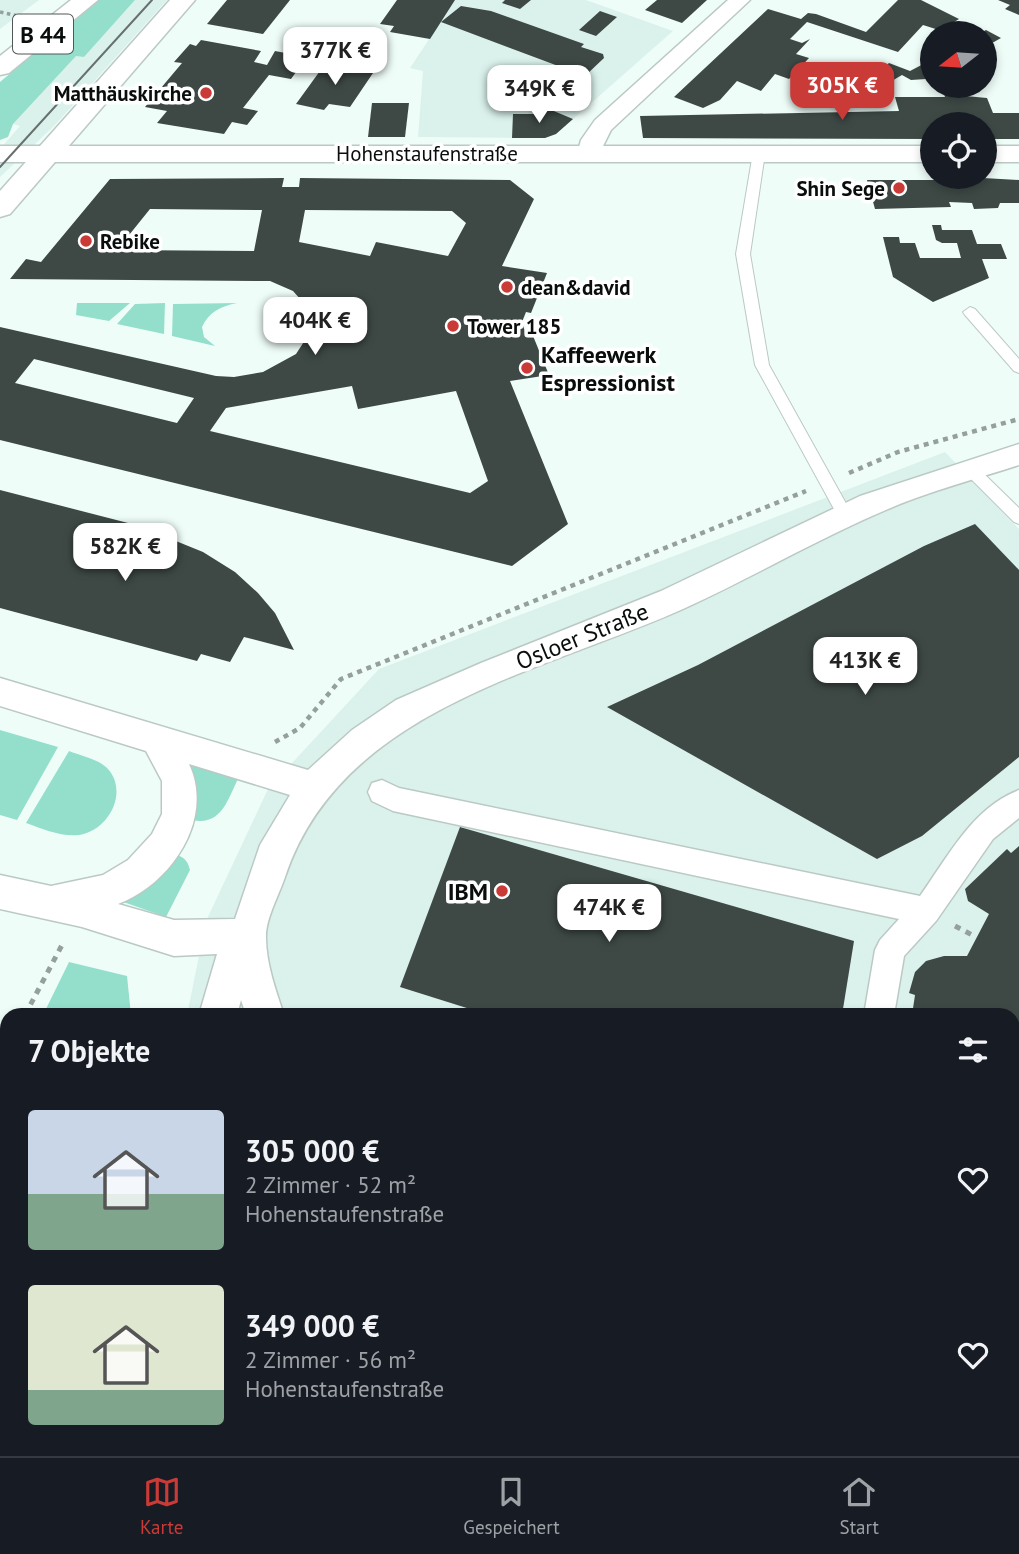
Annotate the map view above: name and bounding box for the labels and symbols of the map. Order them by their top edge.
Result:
road number: B 44 [13,14,73,54]
north arrow [920,21,998,98]
pin: 377K € [278,28,392,87]
pin: 305K € [785,62,899,122]
pin: 349K € [482,66,596,125]
place label: Matthäuskirche [54,80,192,107]
marker: Matthäuskirche [198,85,214,101]
street label: Hohenstaufenstraße [336,140,518,167]
place label: Shin Sege [796,175,885,202]
marker: Shin Sege [891,180,907,196]
place label: Rebike [100,228,160,255]
marker: Rebike [78,233,94,249]
place label: dean&david [521,274,631,301]
marker: dean&david [499,279,515,295]
pin: 404K € [258,298,372,357]
place label: Tower 185 [467,313,561,340]
marker: Tower 185 [445,318,461,334]
place label: Kaffeewerk Espressionist [541,339,675,398]
marker: Kaffeewerk Espressionist [519,360,535,376]
pin: 582K € [68,524,182,583]
street label: Osloer Straße [511,595,653,677]
pin: 413K € [808,638,922,697]
place label: IBM [448,876,488,907]
marker: IBM [494,883,510,899]
pin: 474K € [552,884,666,944]

